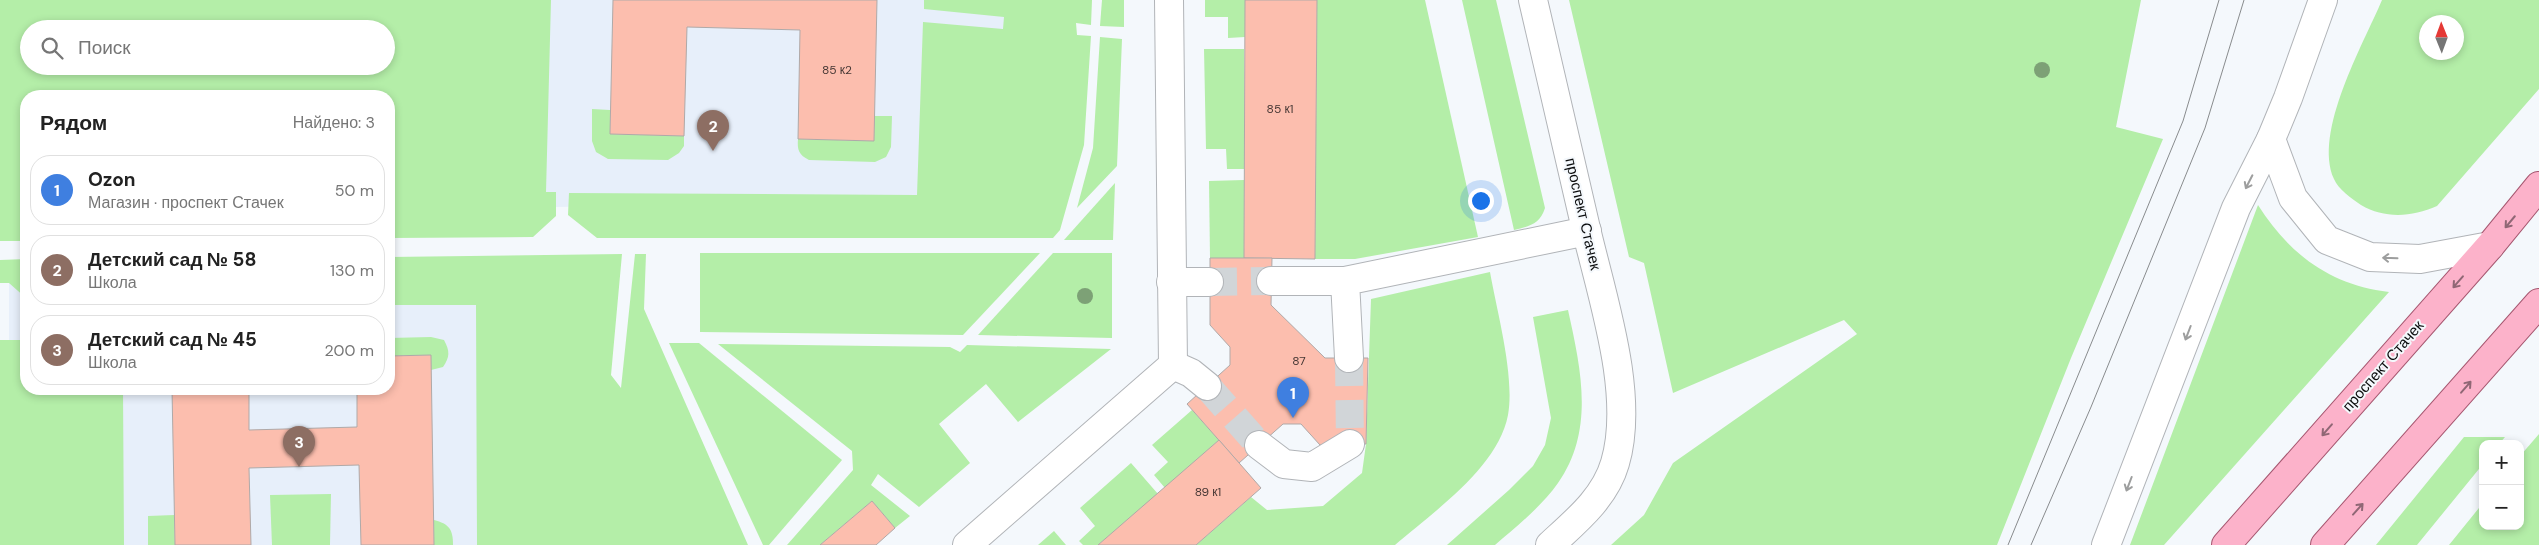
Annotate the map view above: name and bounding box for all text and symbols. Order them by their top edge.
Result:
north arrow [2419,15,2464,60]
search box [20,20,395,75]
icon: search [38,34,66,62]
text: Поиск [78,35,131,60]
house number: 85 к2 [822,62,852,78]
house number: 85 к1 [1267,101,1293,117]
text: Рядом [40,109,107,137]
pin: 2 [697,110,729,151]
text: Найдено: 3 [293,112,375,133]
street label: проспект Стачек [1560,156,1606,273]
text: Ozon [88,167,136,192]
one-way arrow [2244,175,2254,190]
text: 1 [54,180,60,201]
text: 50 m [335,180,374,201]
your location [1468,188,1494,214]
text: Магазин · проспект Стачек [88,192,284,213]
one-way arrow [2504,215,2515,228]
text: Детский сад № 58 [88,247,256,272]
one-way arrow [2382,253,2398,263]
text: 2 [52,260,62,281]
text: 130 m [330,260,374,281]
text: Школа [88,272,137,293]
one-way arrow [2452,276,2464,289]
street label: проспект Стачек [2338,316,2428,416]
one-way arrow [2182,325,2191,340]
text: Детский сад № 45 [88,327,257,352]
text: 3 [52,340,62,361]
text: 200 m [325,340,374,361]
text: Школа [88,352,137,373]
house number: 87 [1292,353,1306,369]
pin: 1 [1277,377,1309,418]
one-way arrow [2460,381,2472,394]
one-way arrow [2321,424,2333,437]
pin: 3 [283,426,315,467]
map controls [2479,440,2524,530]
button: + [2479,440,2524,485]
one-way arrow [2124,476,2133,491]
house number: 89 к1 [1195,484,1221,500]
button: − [2479,485,2524,530]
one-way arrow [2352,502,2364,515]

